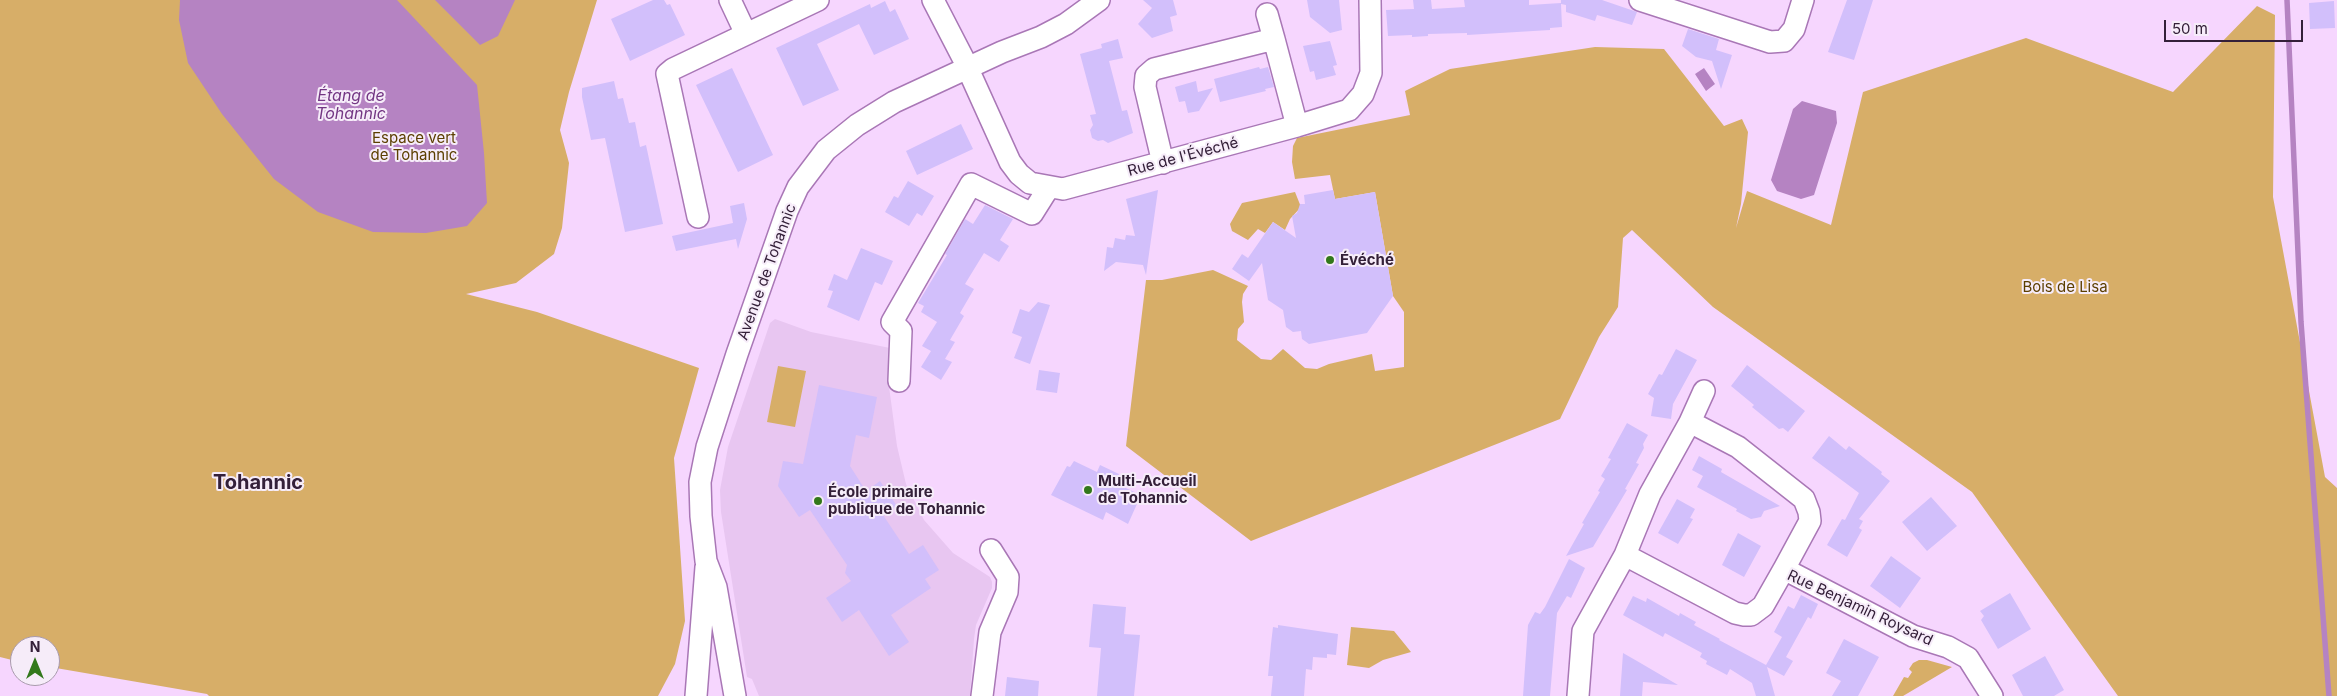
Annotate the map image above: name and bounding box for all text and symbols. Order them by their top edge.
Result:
scale bar [2167,10,2306,42]
text: 50 m [2172,19,2208,38]
water label: Étang de Tohannic [316,86,386,124]
park label: Espace vert de Tohannic [371,129,457,164]
street label: Rue de l'Évéché [1126,134,1240,180]
street label: Avenue de Tohannic [734,201,800,343]
place label: Évéché [1340,251,1394,269]
marker: Évéché [1324,254,1336,266]
park label: Bois de Lisa [2022,278,2108,296]
district label: Tohannic [213,471,303,495]
place label: Multi-Accueil de Tohannic [1098,472,1197,507]
place label: École primaire publique de Tohannic [828,483,985,518]
marker: Multi-Accueil de Tohannic [1082,484,1094,496]
marker: École primaire publique de Tohannic [812,495,824,507]
street label: Rue Benjamin Roysard [1784,566,1936,650]
north arrow [10,636,60,686]
text: N [30,638,40,655]

